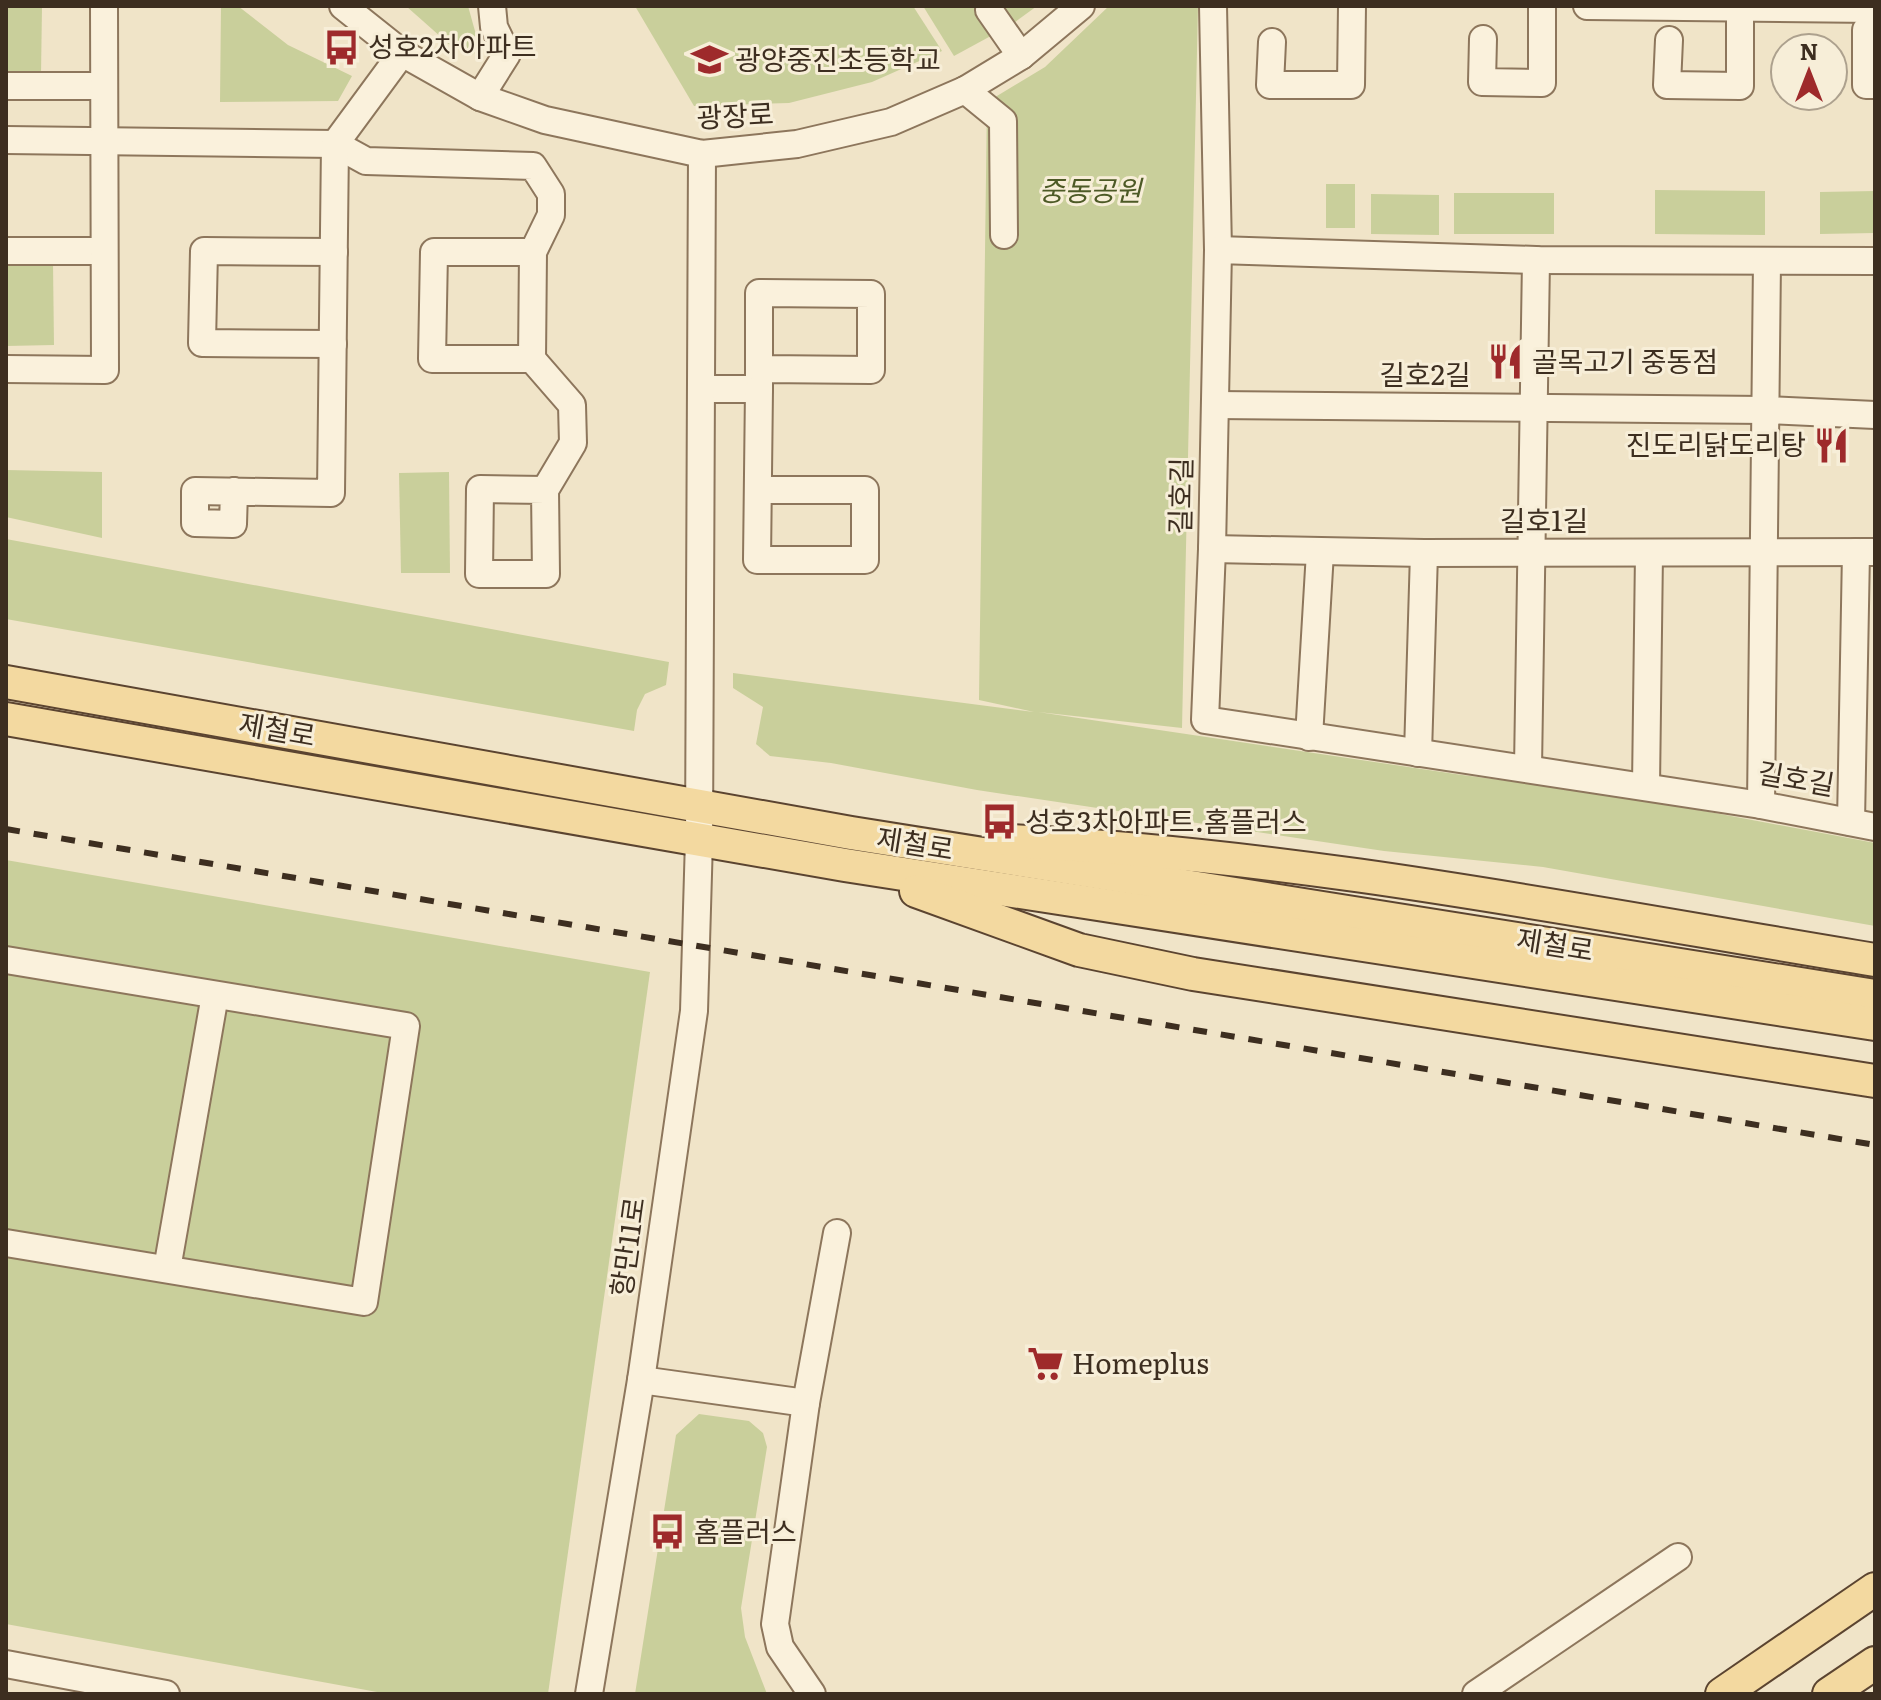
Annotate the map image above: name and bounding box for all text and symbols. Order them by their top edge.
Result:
place label: 성호2차아파트 [368,24,537,66]
bus stop icon: 성호2차아파트 [323,28,361,66]
north arrow [1769,32,1849,112]
text: N [1800,34,1818,67]
place label: 광양중진초등학교 [735,37,941,79]
school or university icon: 광양중진초등학교 [690,41,728,79]
street label: 광장로 [695,91,775,137]
park label: 중동공원 [1038,168,1144,210]
place label: 골목고기 중동점 [1532,339,1718,381]
restaurant icon: 골목고기 중동점 [1487,343,1525,381]
street label: 길호2길 [1379,352,1471,394]
place label: 진도리닭도리탕 [1626,422,1806,464]
restaurant icon: 진도리닭도리탕 [1813,426,1851,464]
street label: 길호길 [1157,457,1201,535]
street label: 길호1길 [1500,498,1588,540]
street label: 제철로 [236,701,319,755]
street label: 길호길 [1755,750,1838,804]
place label: 성호3차아파트.홈플러스 [1025,799,1307,841]
bus stop icon: 성호3차아파트.홈플러스 [980,803,1018,841]
street label: 제철로 [874,815,957,869]
street label: 제철로 [1514,916,1597,970]
street label: 항만11로 [598,1194,654,1299]
place label: Homeplus [1072,1341,1209,1383]
supermarket icon: Homeplus [1027,1345,1065,1383]
place label: 홈플러스 [694,1509,797,1551]
bus stop icon: 홈플러스 [649,1513,687,1551]

